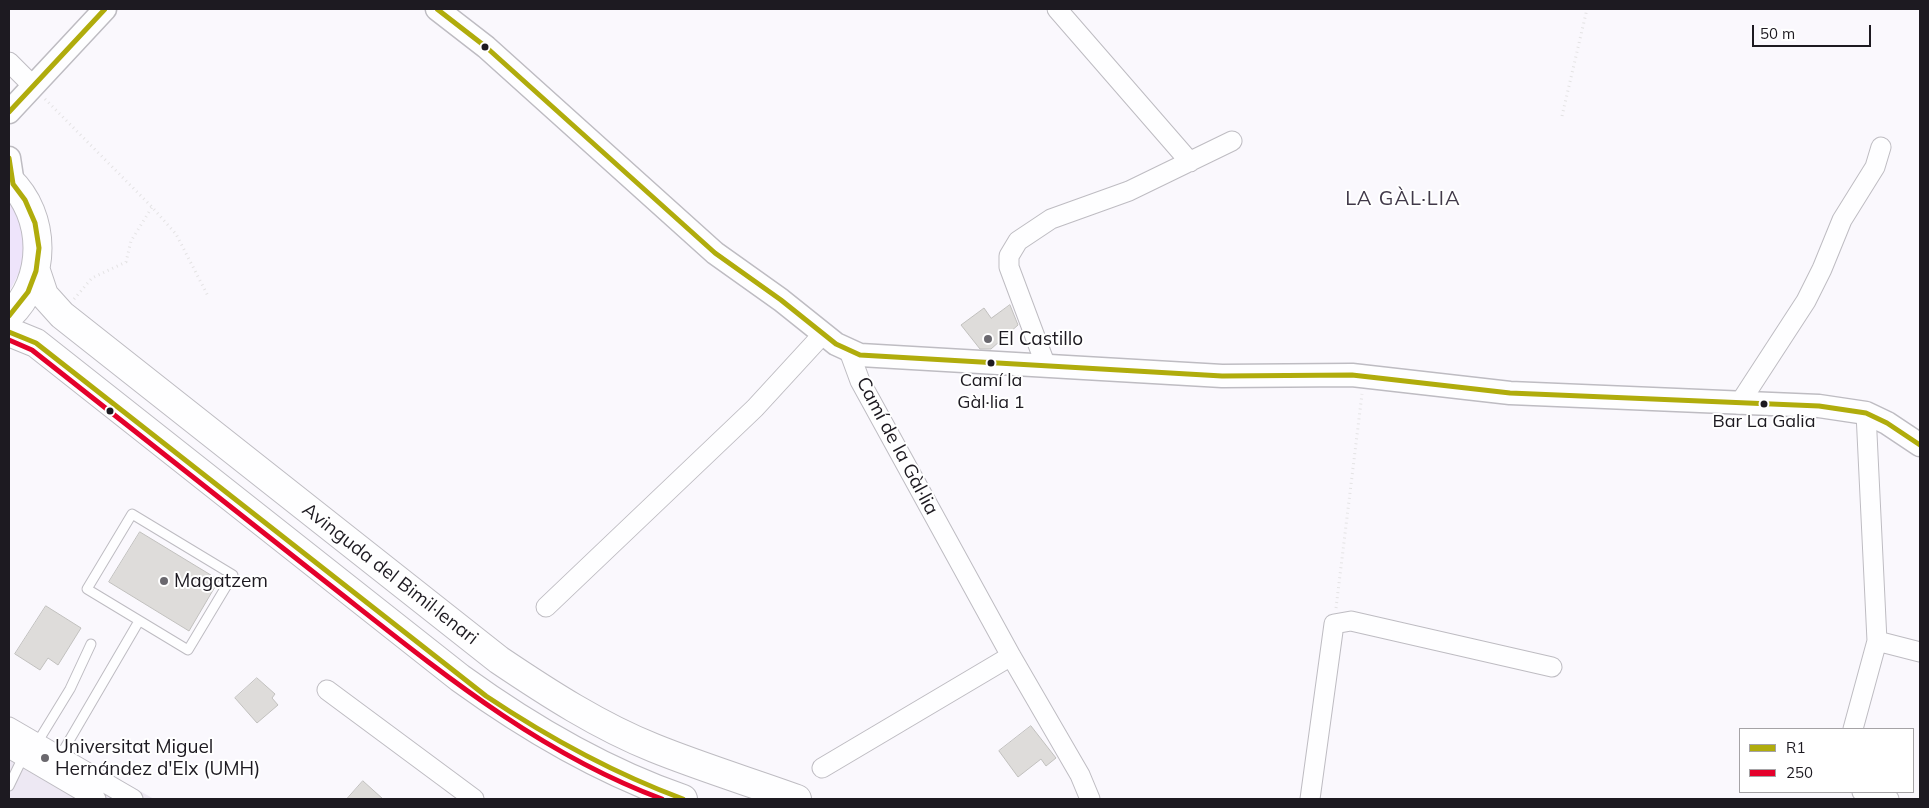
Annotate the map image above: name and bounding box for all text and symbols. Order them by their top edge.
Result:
scale bar [1754,15,1873,47]
text: 50 m [1760,24,1795,43]
unlabelled marker [480,42,490,52]
district label: LA GÀL·LIA [1344,187,1462,211]
place label: El Castillo [998,328,1083,350]
marker: El Castillo [982,333,994,345]
marker: Camí la Gàl·lia 1 [986,358,996,368]
place label: Camí la Gàl·lia 1 [957,370,1025,412]
street label: Camí de la Gàl·lia [851,373,943,519]
marker: Bar La Galia [1759,399,1769,409]
unlabelled marker [105,406,115,416]
place label: Bar La Galia [1713,411,1815,433]
street label: Avinguda del Bimil·lenari [297,498,483,650]
place label: Magatzem [174,570,268,592]
marker: Magatzem [158,575,170,587]
legend [1739,728,1914,793]
place label: Universitat Miguel Hernández d'Elx (UMH) [55,736,260,780]
text: R1 [1786,738,1805,757]
marker: Universitat Miguel Hernández d'Elx (UMH) [39,752,51,764]
text: 250 [1786,763,1813,782]

